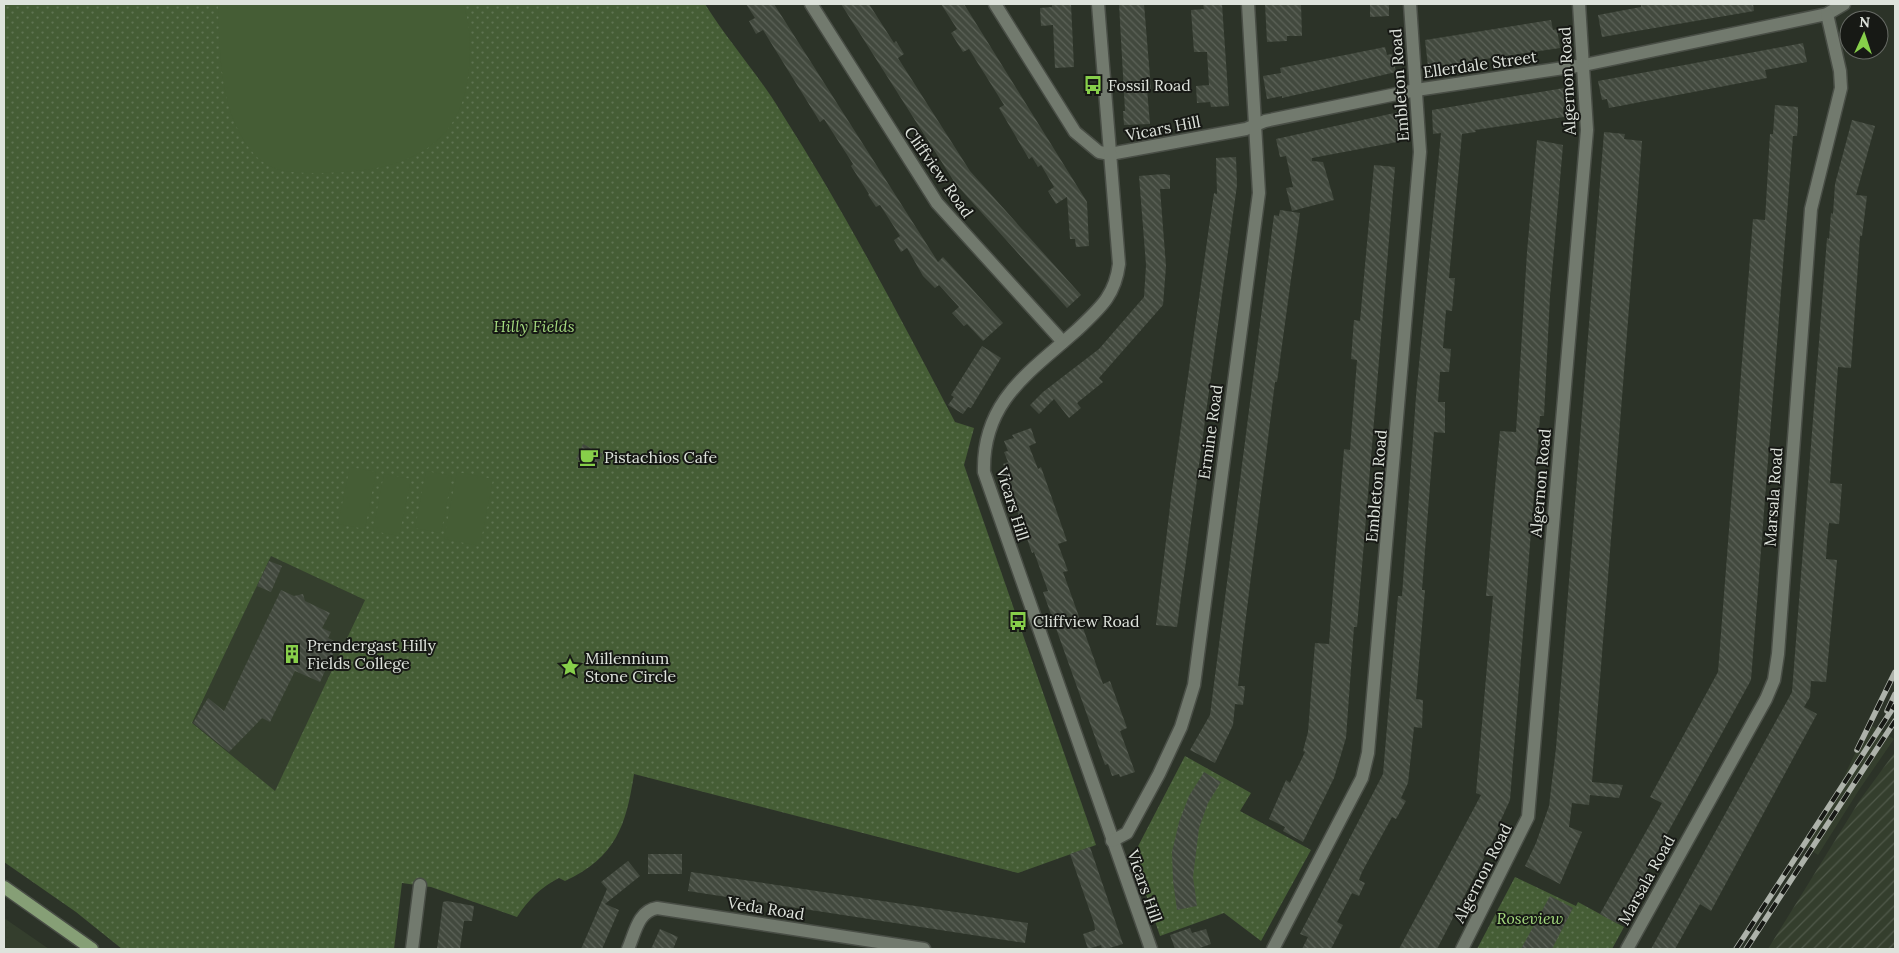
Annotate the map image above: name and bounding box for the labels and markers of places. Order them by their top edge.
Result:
bus stop icon: Fossil Road [1082,74,1104,96]
place label: Fossil Road [1108,75,1191,95]
cafe icon: Pistachios Cafe [578,446,600,468]
place label: Pistachios Cafe [604,447,717,467]
bus stop icon: Cliffview Road [1007,610,1029,632]
place label: Cliffview Road [1033,611,1140,631]
place label: Prendergast Hilly Fields College [307,635,436,673]
building icon: Prendergast Hilly Fields College [281,643,303,665]
place label: Millennium Stone Circle [585,648,677,686]
place icon: Millennium Stone Circle [559,656,581,678]

